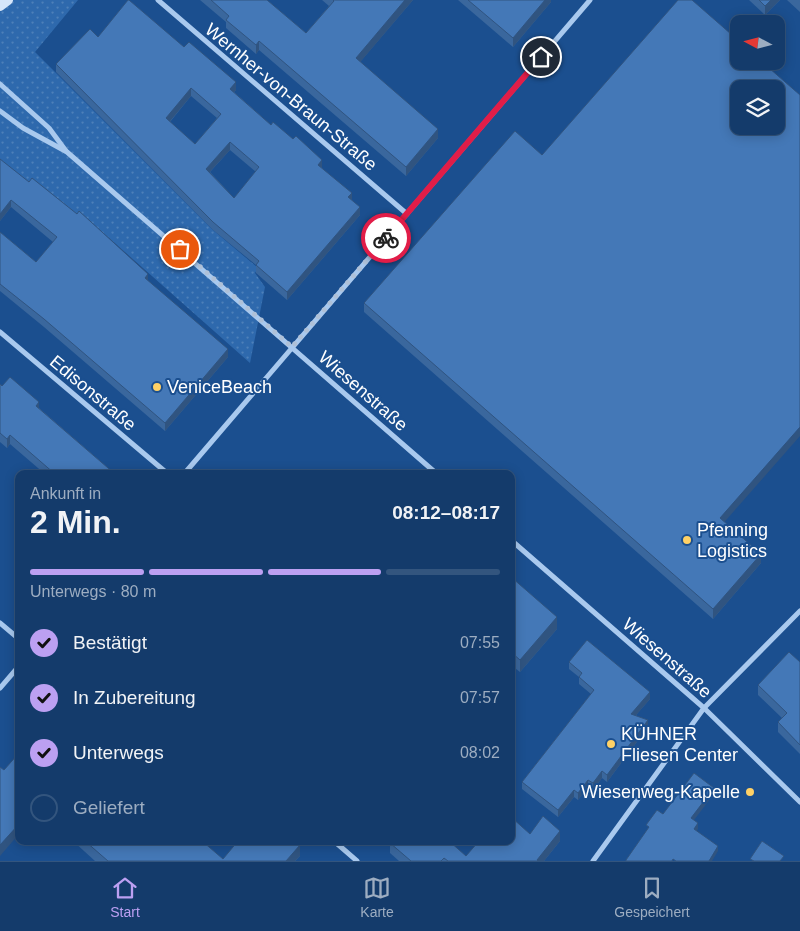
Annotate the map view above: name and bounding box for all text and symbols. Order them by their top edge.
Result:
north arrow [730,15,785,70]
map controls [730,15,785,135]
street label: Wernher-von-Braun-Straße [201,19,381,175]
pin [520,36,562,78]
icon: home [527,43,555,71]
button: layers [730,80,785,135]
courier [361,213,411,263]
icon: bike [372,224,400,252]
pin [159,228,201,270]
icon: bag [166,235,194,263]
street label: Wiesenstraße [315,347,411,435]
street label: Edisonstraße [46,351,140,435]
place label: VeniceBeach [167,377,272,397]
marker: VeniceBeach [151,381,163,393]
text: Ankunft in [30,485,101,502]
text: 08:12–08:17 [392,502,500,523]
text: 2 Min. [30,504,121,540]
place label: Pfenning Logistics [697,520,768,561]
marker: Pfenning Logistics [681,534,693,546]
text: Unterwegs · 80 m [30,583,156,600]
street label: Wiesenstraße [619,614,715,702]
icon: check [30,629,58,657]
text: Bestätigt [73,632,147,653]
text: 07:55 [460,634,500,651]
icon: check [30,684,58,712]
text: In Zubereitung [73,687,196,708]
text: 07:57 [460,689,500,706]
place label: KÜHNER Fliesen Center [621,724,738,765]
marker: KÜHNER Fliesen Center [605,738,617,750]
icon: check [30,739,58,767]
text: Unterwegs [73,742,164,763]
text: 08:02 [460,744,500,761]
place label: Wiesenweg-Kapelle [581,782,740,802]
marker: Wiesenweg-Kapelle [744,786,756,798]
text: Geliefert [73,797,145,818]
tab: Start [110,874,140,920]
tab: Karte [360,874,394,920]
tab: Gespeichert [614,874,690,920]

